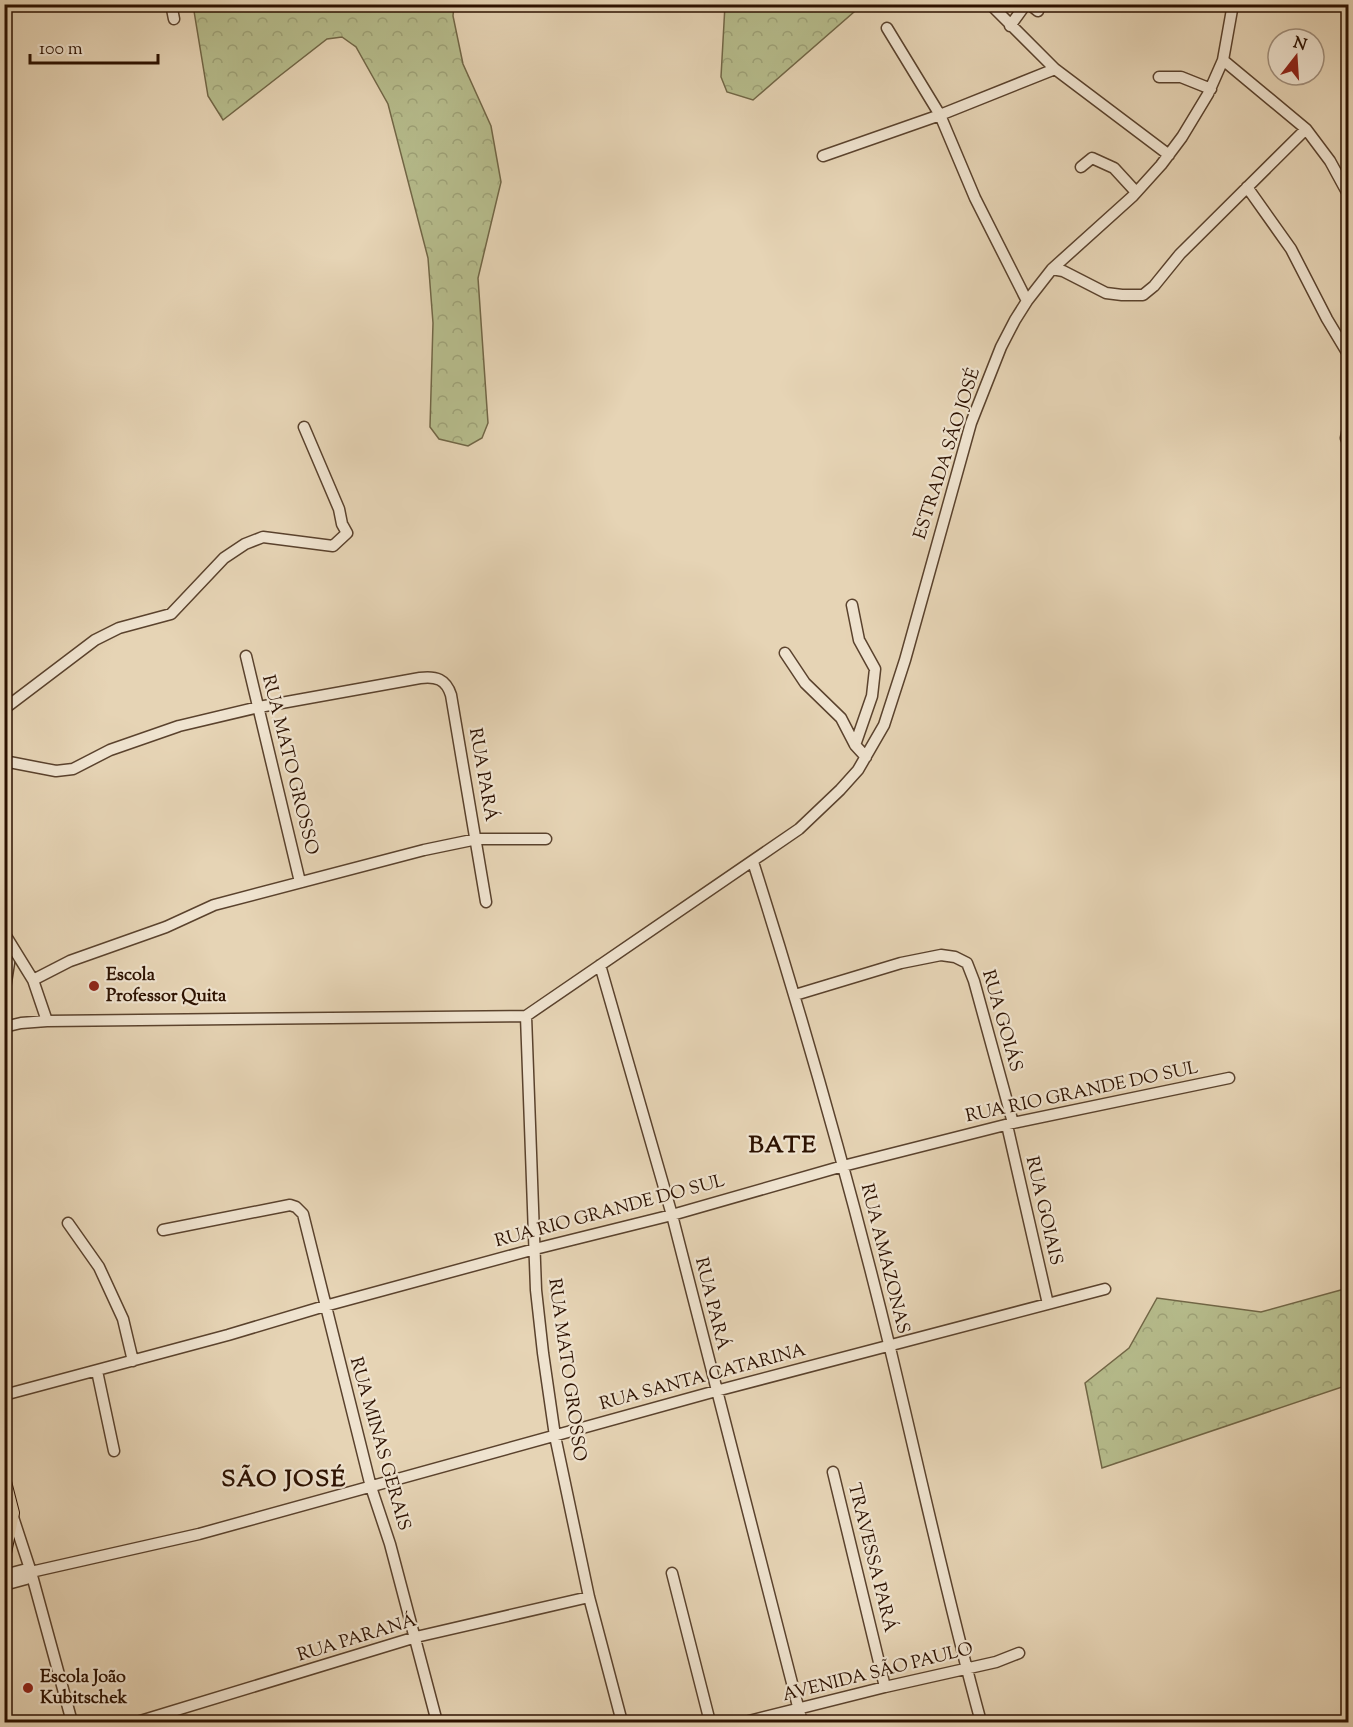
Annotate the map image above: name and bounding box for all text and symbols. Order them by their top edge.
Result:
scale bar [30,27,158,65]
north arrow [1266,27,1326,87]
text: N [1290,32,1309,58]
text: 100 m [39,37,83,63]
street label: ESTRADA SÃO JOSÉ [908,365,988,543]
street label: RUA MATO GROSSO [254,672,324,858]
street label: RUA PARÁ [461,726,503,824]
place label: Escola Professor Quita [106,963,227,1010]
street label: RUA GOIÁS [974,967,1028,1075]
marker: Escola Professor Quita [87,979,101,993]
street label: RUA RIO GRANDE DO SUL [963,1056,1201,1130]
district label: BATE [748,1129,818,1163]
street label: RUA GOIAIS [1018,1154,1068,1268]
street label: RUA RIO GRANDE DO SUL [492,1169,728,1255]
street label: RUA AMAZONAS [853,1181,915,1337]
street label: RUA PARÁ [687,1255,735,1353]
street label: RUA MATO GROSSO [540,1277,592,1463]
street label: RUA SANTA CATARINA [597,1338,809,1418]
street label: RUA MINAS GERAIS [342,1354,416,1534]
district label: SÃO JOSÉ [221,1463,347,1497]
street label: TRAVESSA PARÁ [840,1481,902,1636]
street label: RUA PARANÁ [294,1608,420,1669]
street label: AVENIDA SÃO PAULO [780,1637,976,1709]
place label: Escola João Kubitschek [40,1665,127,1712]
marker: Escola João Kubitschek [21,1681,35,1695]

